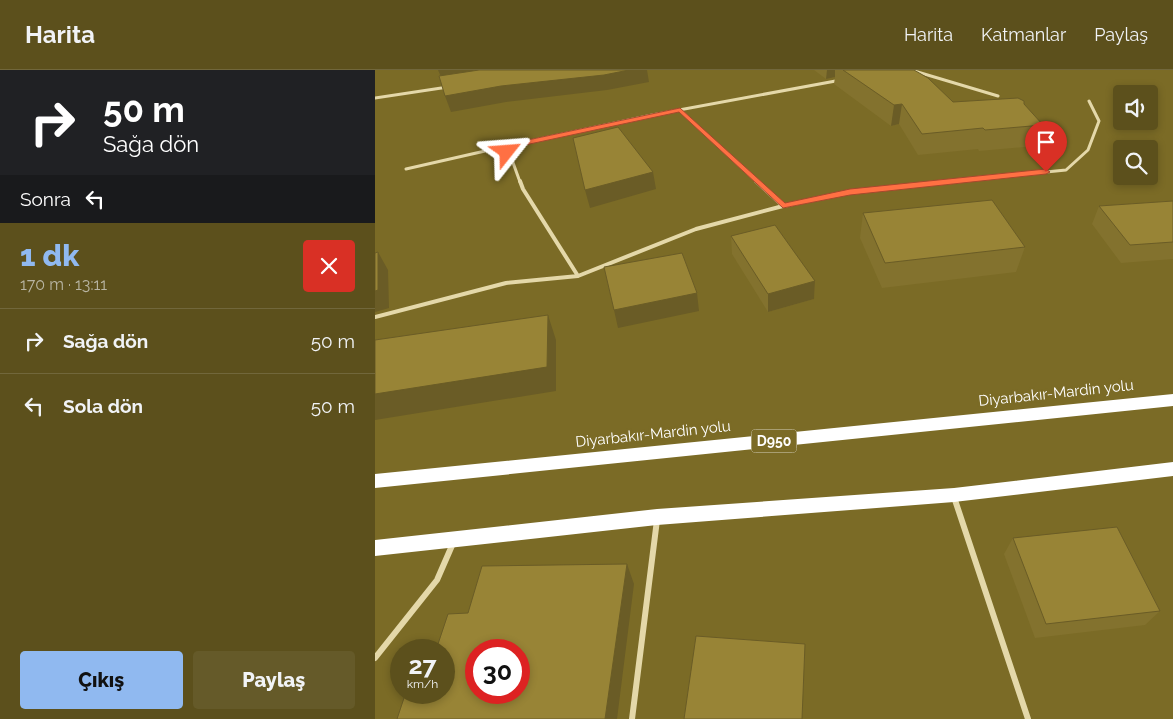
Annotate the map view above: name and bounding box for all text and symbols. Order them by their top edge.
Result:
text: Harita [25,20,95,49]
text: Harita [904,24,953,45]
text: Katmanlar [981,24,1066,45]
text: Paylaş [1094,24,1148,45]
map controls [1113,85,1158,185]
button: sound [1113,85,1158,130]
text: 50 m [103,89,185,130]
icon: right [20,90,85,155]
pin [1025,121,1067,172]
position arrow [480,125,532,177]
icon: arrive [1032,128,1060,156]
text: Sağa dön [103,131,199,157]
button: search [1113,140,1158,185]
icon: left [81,185,109,213]
text: Sonra [20,188,71,210]
text: 1 dk [20,238,79,273]
button: close [303,240,355,292]
text: 170 m · 13:11 [20,275,107,294]
icon: right [20,327,48,355]
text: Sağa dön [63,330,148,352]
text: 50 m [311,330,355,352]
street label: Diyarbakır-Mardin yolu [978,376,1135,410]
icon: left [20,392,48,420]
text: Sola dön [63,395,143,417]
text: 50 m [311,395,355,417]
street label: Diyarbakır-Mardin yolu [575,417,732,451]
road number: D950 [751,430,797,452]
speed limit sign: 30 [465,639,530,704]
text: 27 [408,650,437,680]
button: Çıkış [20,651,183,709]
button: Paylaş [193,651,355,709]
text: km/h [407,677,438,691]

